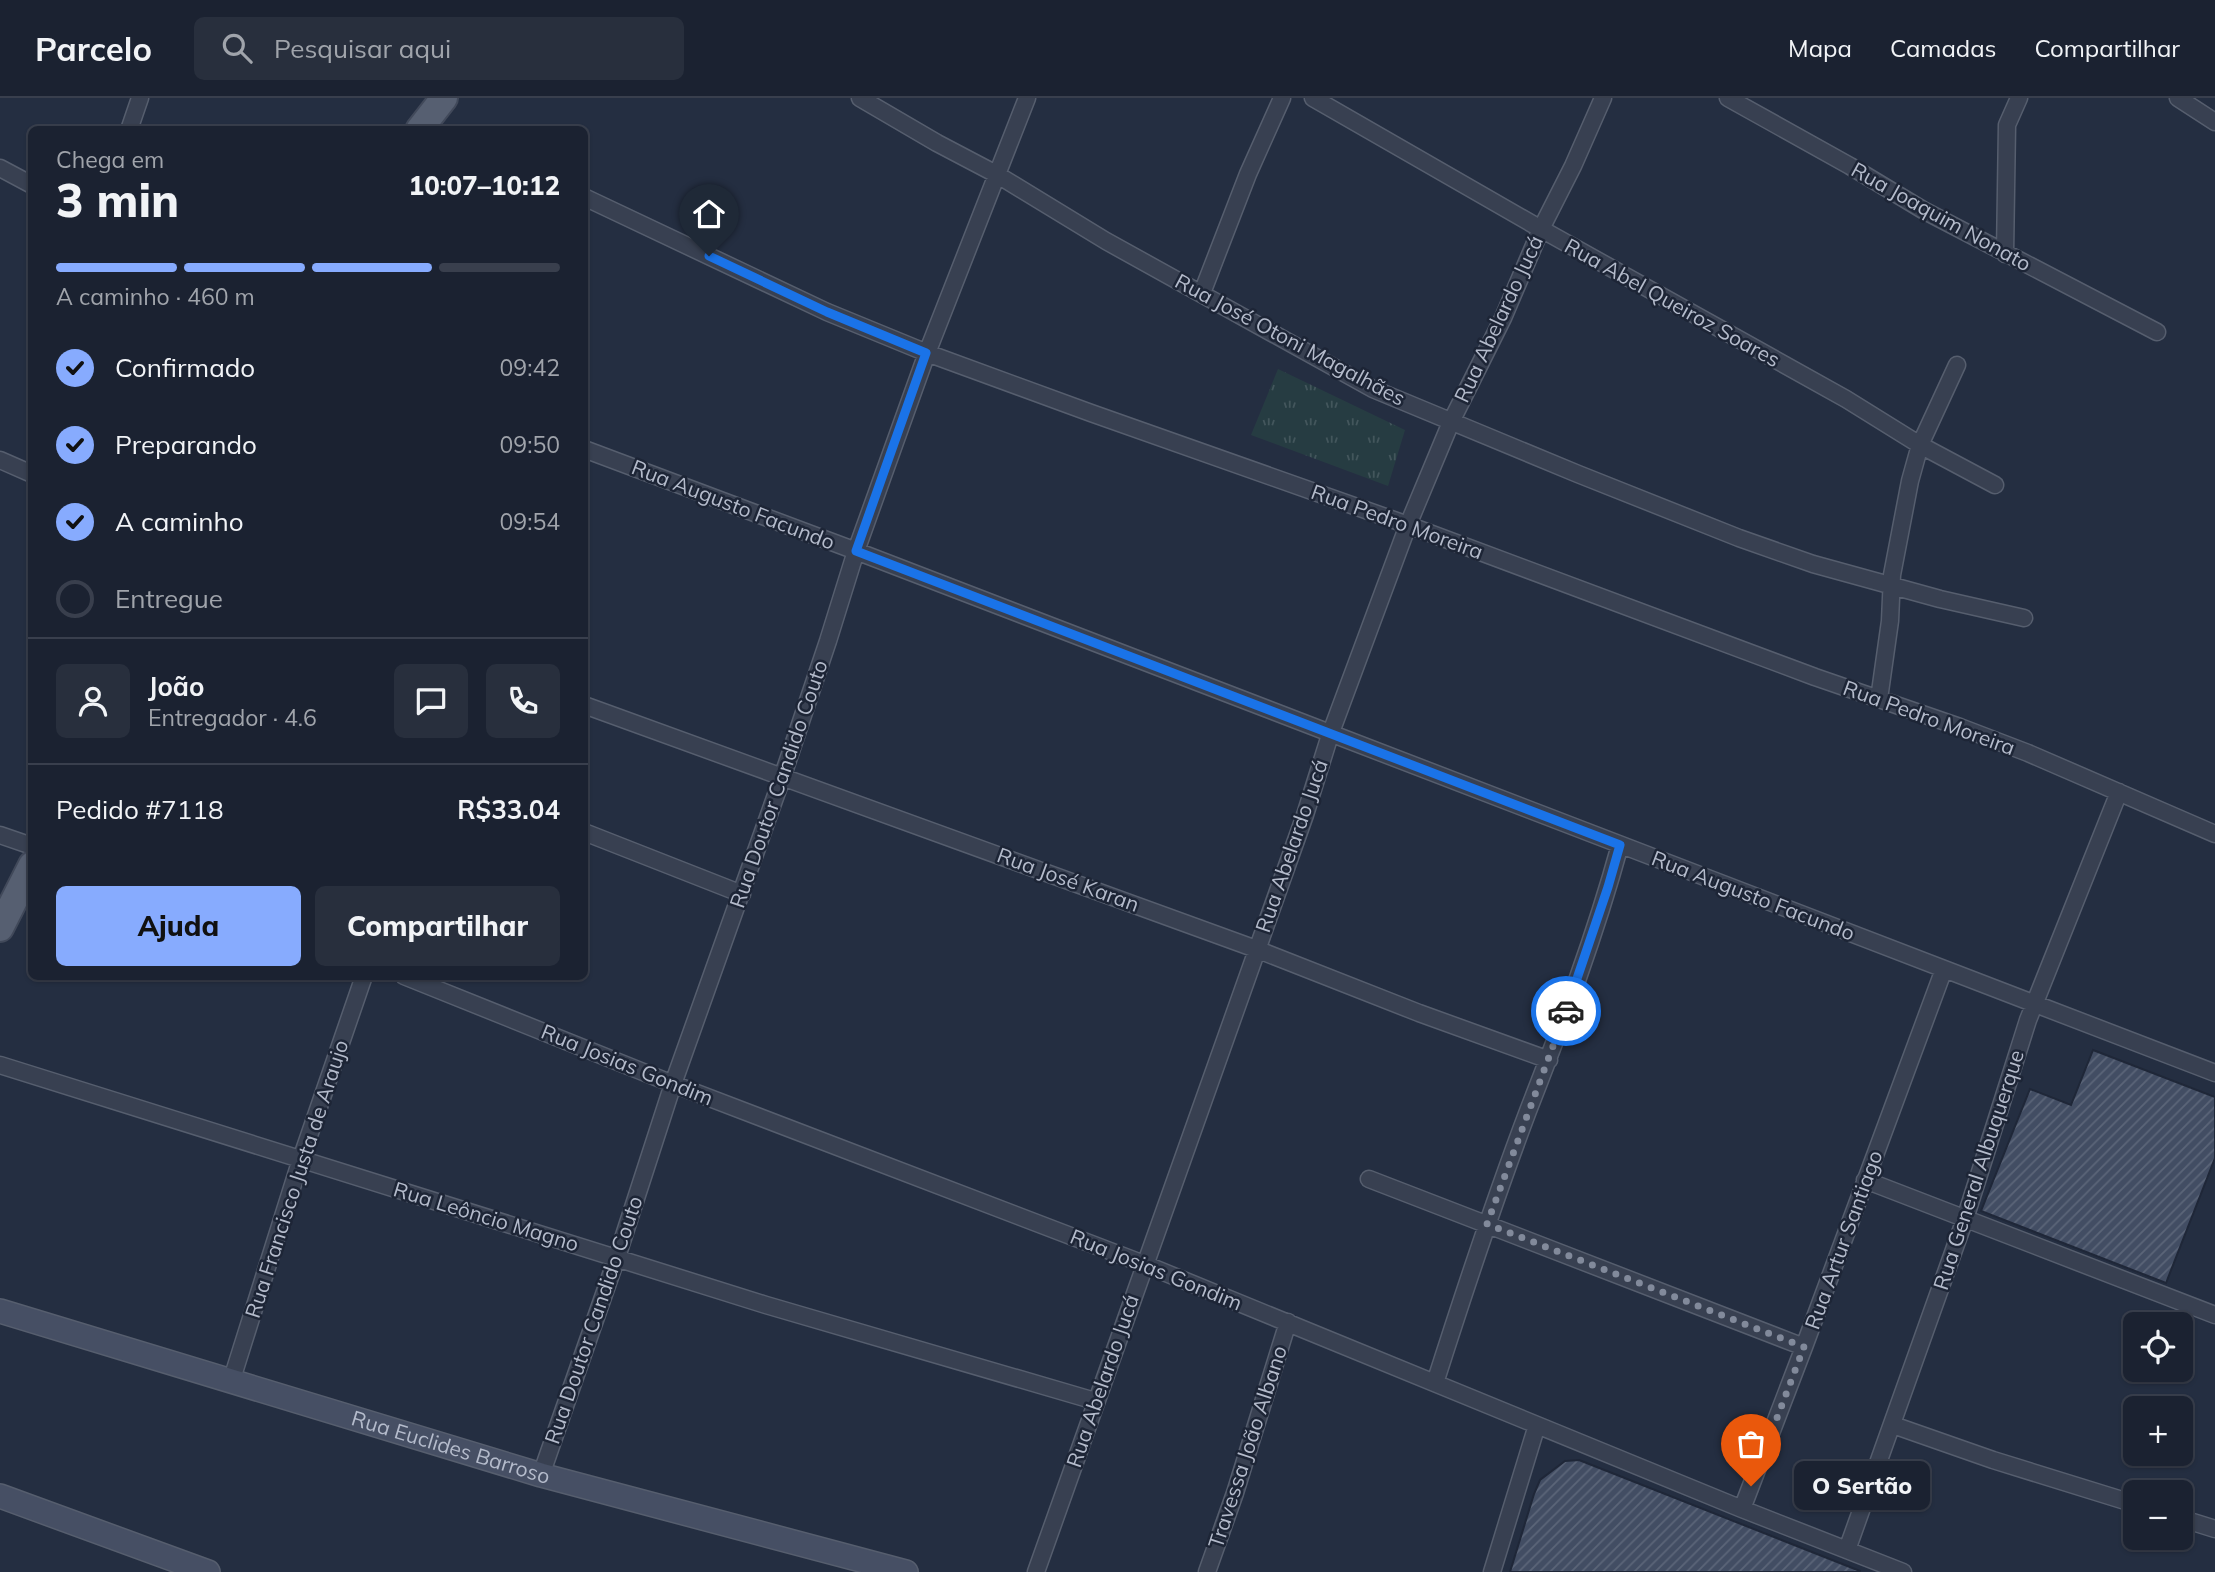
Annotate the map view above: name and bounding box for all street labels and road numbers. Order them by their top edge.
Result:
street label: Rua Joaquim Nonato [1847,156,2036,276]
street label: Rua Abelardo Jucá [1448,231,1548,406]
street label: Rua Abel Queiroz Soares [1560,232,1785,372]
street label: Rua José Otoni Magalhães [1171,267,1410,411]
street label: Rua Augusto Facundo [628,453,839,555]
street label: Rua Pedro Moreira [1308,478,1487,564]
street label: Rua Doutor Candido Couto [723,656,833,911]
street label: Rua Pedro Moreira [1840,674,2019,760]
street label: Rua Abelardo Jucá [1249,756,1333,936]
street label: Rua José Karan [994,841,1143,917]
street label: Rua Augusto Facundo [1648,844,1859,946]
street label: Rua Josias Gondim [538,1018,717,1110]
street label: Rua Francisco Justa de Araujo [239,1036,353,1321]
street label: Rua General Albuquerque [1927,1046,2029,1293]
street label: Rua Artur Santiago [1799,1147,1888,1333]
street label: Rua Leôncio Magno [391,1176,582,1257]
street label: Rua Doutor Candido Couto [538,1192,648,1447]
street label: Rua Josias Gondim [1067,1223,1246,1315]
street label: Rua Abelardo Jucá [1060,1291,1144,1471]
street label: Travessa João Albano [1202,1342,1292,1551]
street label: Rua Euclides Barroso [349,1404,553,1489]

